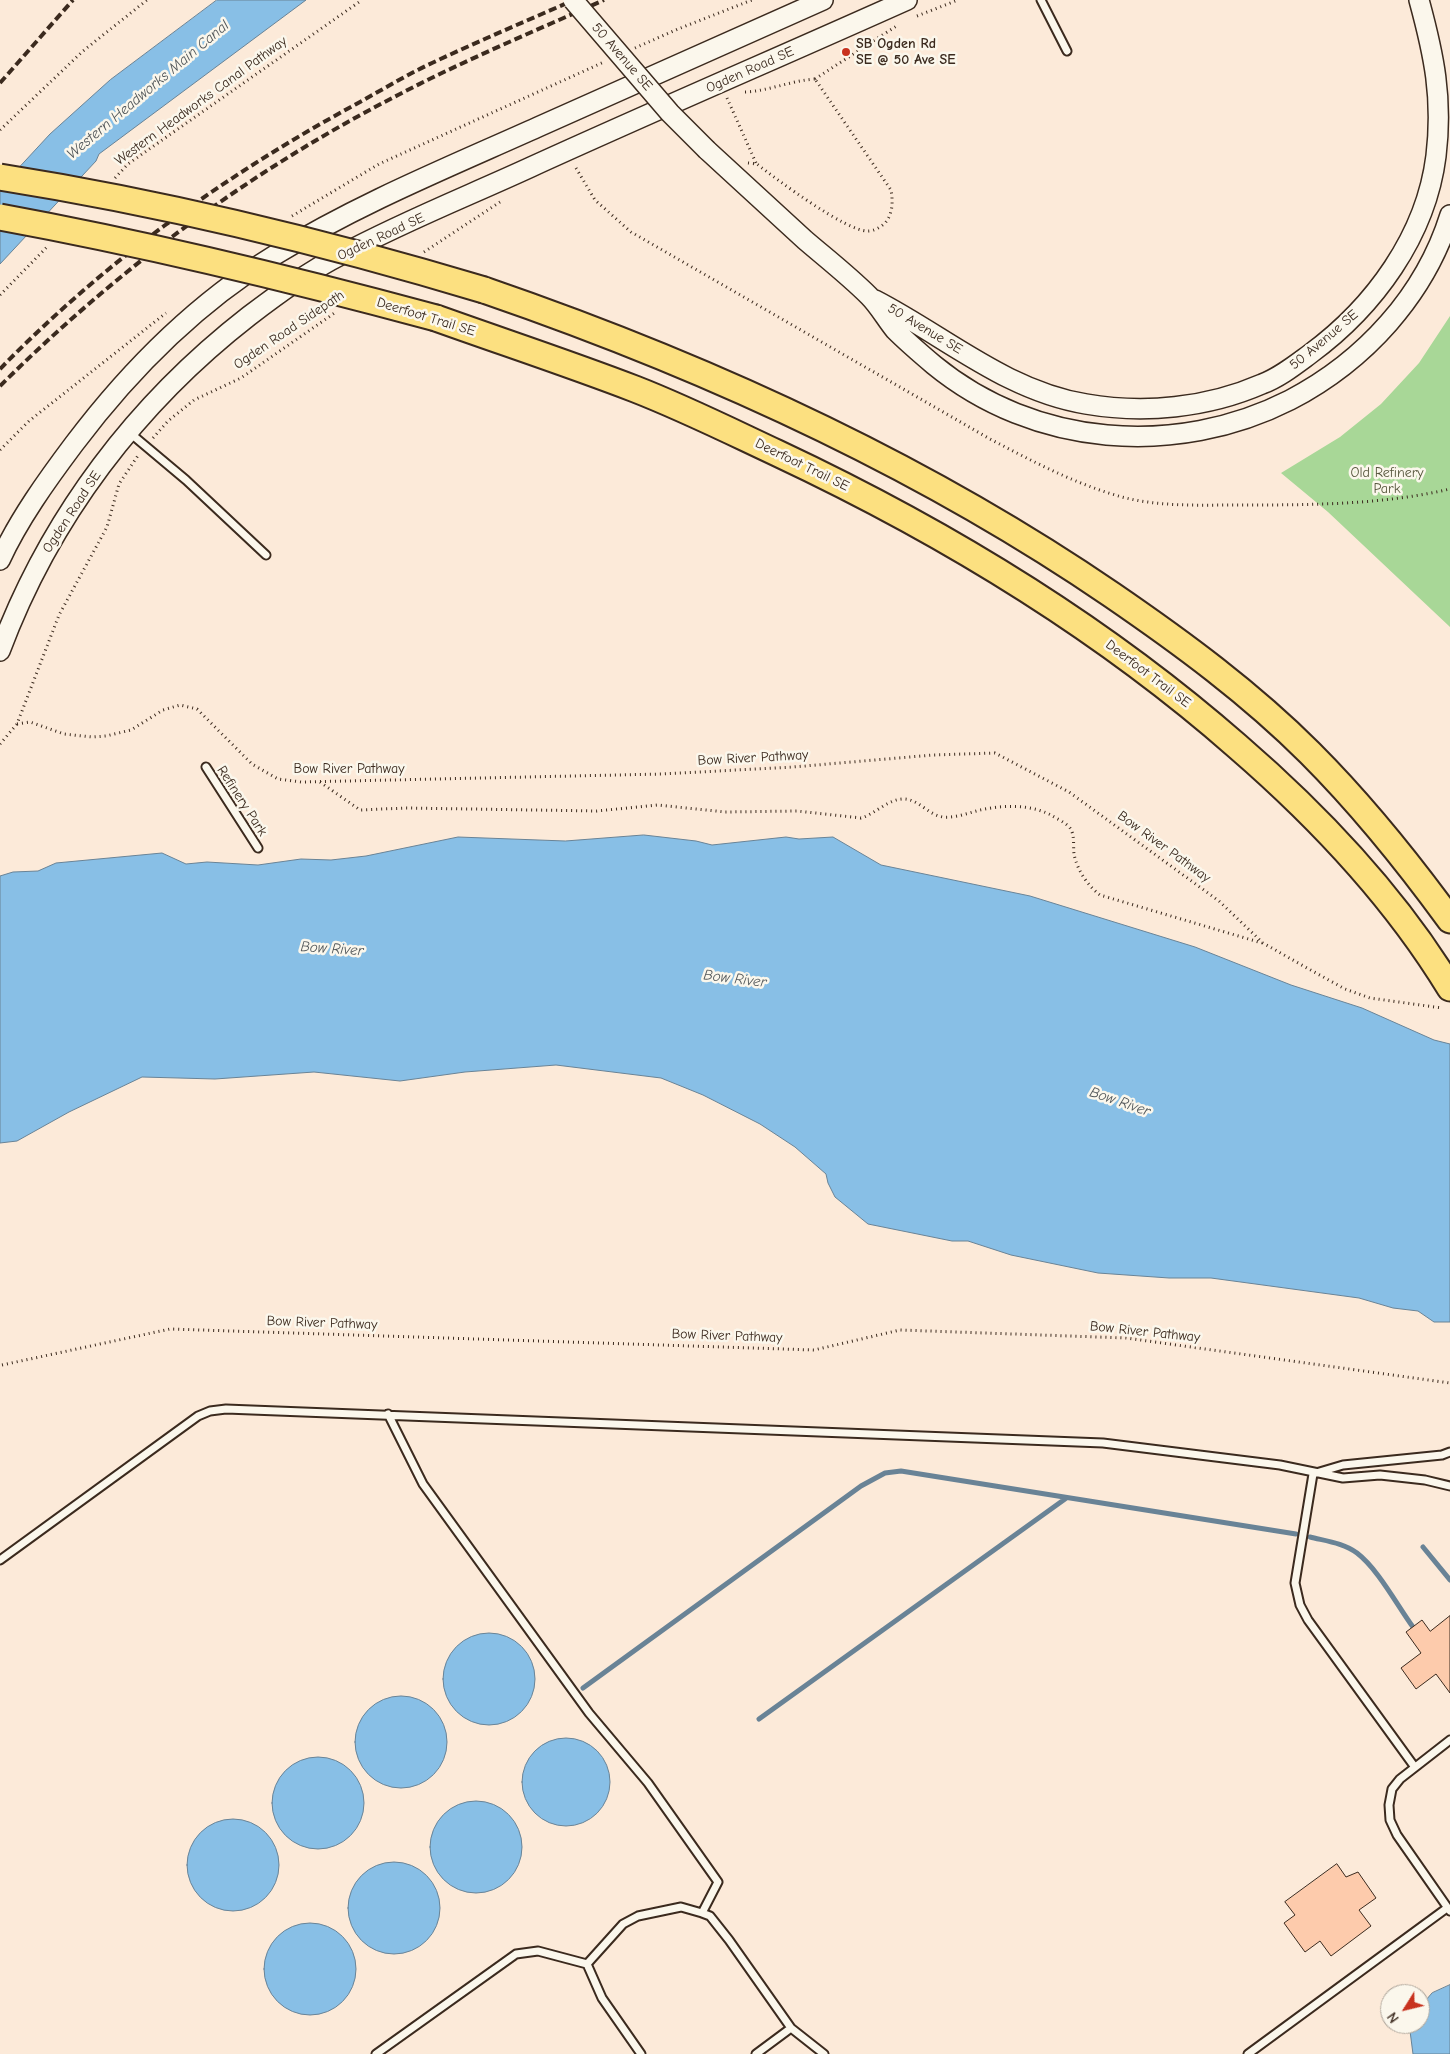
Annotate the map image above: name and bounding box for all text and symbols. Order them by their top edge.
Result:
water label: Western Headworks Main Canal [63,17,233,163]
street label: 50 Avenue SE [588,20,656,94]
street label: Western Headworks Canal Pathway [112,33,290,169]
place label: SB Ogden Rd SE @ 50 Ave SE [856,36,955,68]
street label: Ogden Road SE [703,43,797,97]
marker: SB Ogden Rd SE @ 50 Ave SE [840,46,852,58]
street label: Ogden Road SE [335,209,427,265]
street label: Ogden Road Sidepath [231,287,347,373]
street label: Deerfoot Trail SE [375,294,477,340]
street label: 50 Avenue SE [885,300,965,358]
street label: 50 Avenue SE [1286,306,1362,374]
street label: Deerfoot Trail SE [752,435,852,495]
park label: Old Refinery Park [1350,465,1424,498]
street label: Ogden Road SE [39,468,105,556]
street label: Deerfoot Trail SE [1102,637,1194,711]
street label: Bow River Pathway [697,747,809,769]
street label: Bow River Pathway [294,761,404,777]
street label: Refinery Park [213,763,271,839]
street label: Bow River Pathway [1114,808,1214,886]
water label: Bow River [300,938,364,960]
water label: Bow River [703,966,767,992]
water label: Bow River [1087,1083,1153,1121]
street label: Bow River Pathway [266,1313,378,1333]
street label: Bow River Pathway [1089,1318,1201,1346]
street label: Bow River Pathway [671,1326,783,1346]
north arrow [1380,1984,1430,2034]
text: N [1384,2009,1403,2026]

